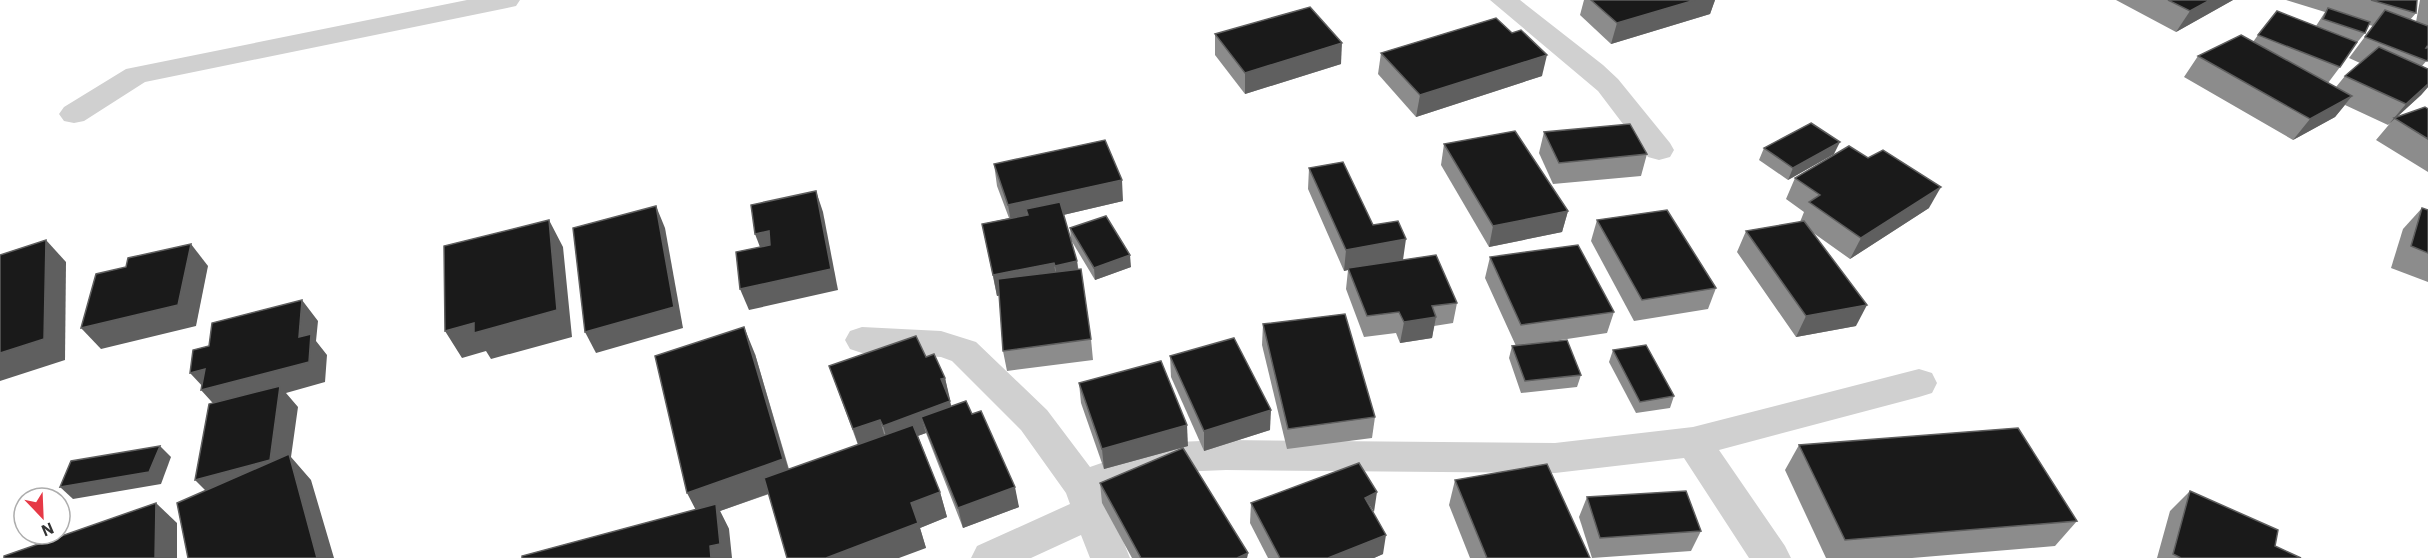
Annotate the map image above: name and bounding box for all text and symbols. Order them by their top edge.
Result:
north arrow [12,486,72,546]
text: N [39,518,57,541]

